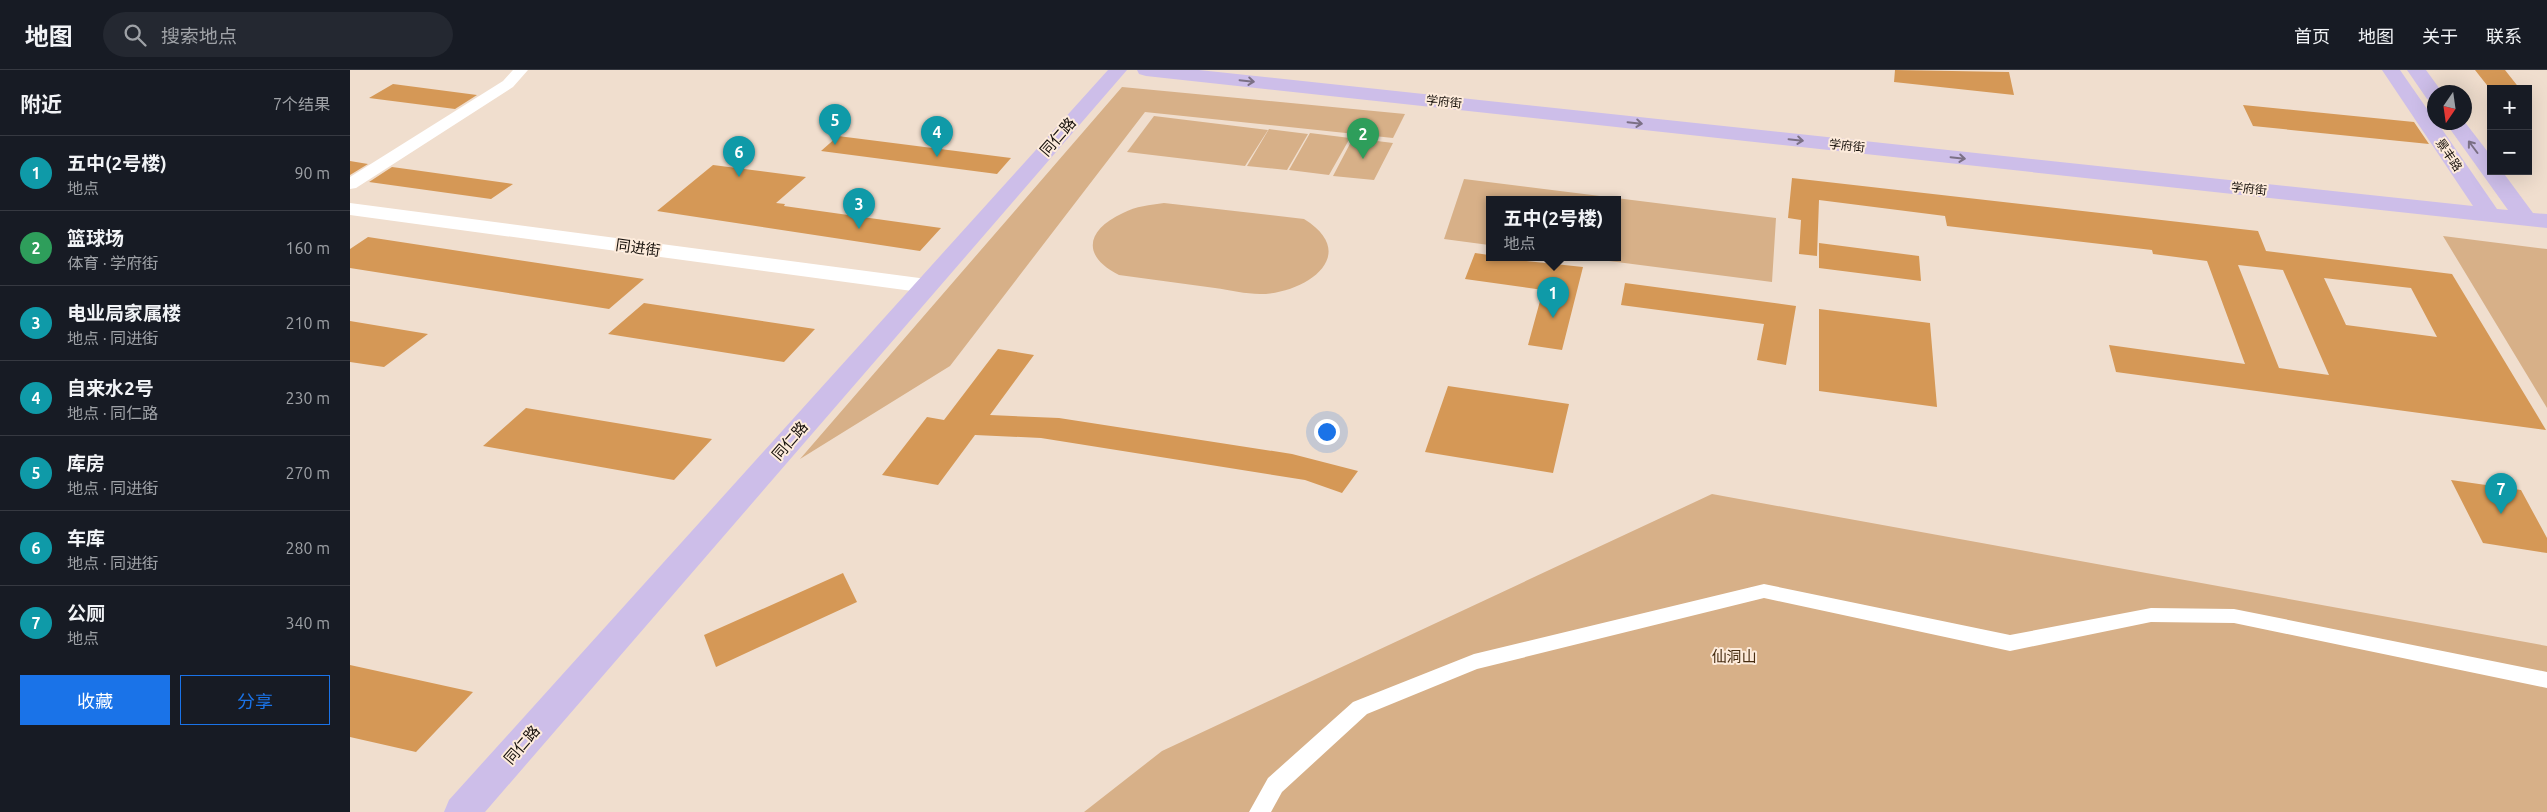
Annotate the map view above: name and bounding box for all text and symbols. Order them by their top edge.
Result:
search box [103,12,453,57]
icon: search [121,21,149,49]
text: 地图 [25,23,73,50]
text: 搜索地点 [161,25,237,47]
text: 首页 [2294,26,2330,46]
text: 地图 [2358,26,2394,46]
text: 关于 [2422,26,2458,46]
text: 联系 [2486,26,2522,46]
one-way arrow [1239,76,1255,86]
north arrow [2427,85,2472,130]
map controls [2487,85,2532,175]
button: + [2487,85,2532,130]
text: 附近 [20,92,62,116]
street label: 学府街 [1425,93,1463,110]
text: 7个结果 [273,95,330,113]
pin: 5 [819,104,851,145]
street label: 同仁路 [1036,114,1079,159]
pin: 4 [921,116,953,157]
pin: 2 [1347,118,1379,159]
one-way arrow [1626,118,1642,128]
button: − [2487,130,2532,175]
one-way arrow [1788,135,1804,145]
pin: 6 [723,136,755,177]
street label: 景丰路 [2434,136,2465,173]
street label: 学府街 [1828,137,1866,154]
one-way arrow [2467,141,2478,154]
text: 五中(2号楼) [67,152,167,174]
one-way arrow [1949,153,1965,163]
text: 1 [31,164,41,182]
text: 90 m [294,164,330,182]
text: 地点 [67,179,99,197]
street label: 学府街 [2230,180,2268,197]
pin: 3 [843,188,875,229]
popup [1486,196,1621,261]
text: 五中(2号楼) [1504,207,1603,229]
text: 篮球场 [67,227,124,249]
text: 地点 [1504,234,1536,252]
street label: 同进街 [615,236,662,259]
text: 2 [31,239,41,257]
text: 160 m [285,239,330,257]
text: 体育 · 学府街 [67,254,158,272]
pin: 1 [1537,277,1569,318]
text: 电业局家属楼 [67,302,181,324]
text: 3 [31,314,41,332]
text: 210 m [285,314,330,332]
text: 地点 · 同进街 [67,329,158,347]
text: 自来水2号 [67,377,154,399]
text: 4 [31,389,41,407]
text: 230 m [285,389,330,407]
text: 地点 · 同仁路 [67,404,158,422]
street label: 同仁路 [768,418,811,463]
your location [1314,419,1340,445]
text: 库房 [67,452,105,474]
text: 5 [31,464,41,482]
text: 270 m [285,464,330,482]
pin: 7 [2485,473,2517,514]
text: 地点 · 同进街 [67,479,158,497]
text: 车库 [67,527,105,549]
text: 6 [31,539,41,557]
text: 280 m [285,539,330,557]
text: 地点 · 同进街 [67,554,158,572]
text: 公厕 [67,602,105,624]
text: 7 [31,614,41,632]
text: 340 m [285,614,330,632]
text: 地点 [67,629,99,647]
park label: 仙洞山 [1711,648,1757,665]
button: 收藏 [20,675,170,725]
button: 分享 [180,675,330,725]
street label: 同仁路 [500,722,543,767]

